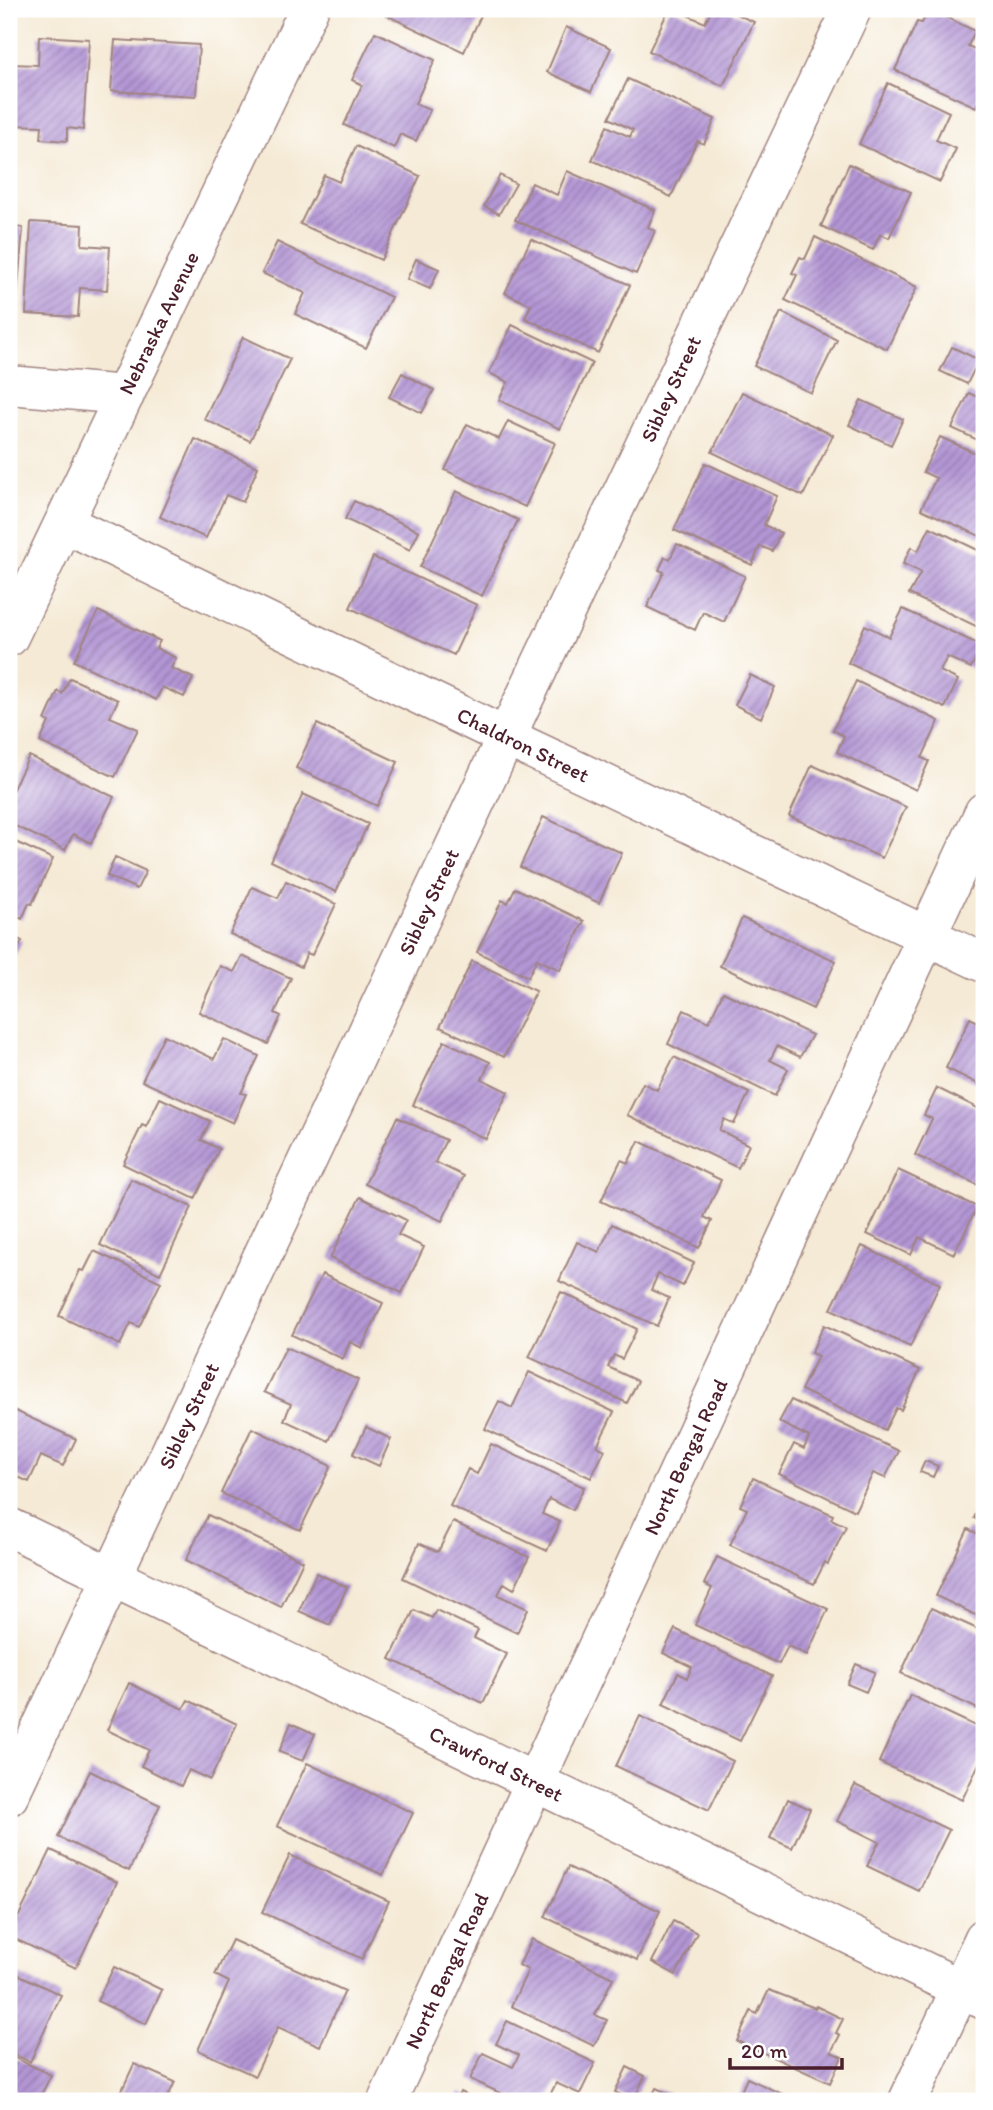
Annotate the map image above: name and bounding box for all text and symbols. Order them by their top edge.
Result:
street label: Nebraska Avenue [113,247,204,398]
street label: Sibley Street [635,332,706,446]
street label: Chaldron Street [453,702,594,787]
street label: Sibley Street [393,845,464,959]
street label: Sibley Street [153,1359,224,1473]
street label: North Bengal Road [638,1374,733,1539]
street label: Crawford Street [425,1720,567,1807]
street label: North Bengal Road [399,1888,494,2053]
scale bar [730,2026,842,2070]
text: 20 m [741,2038,788,2063]

